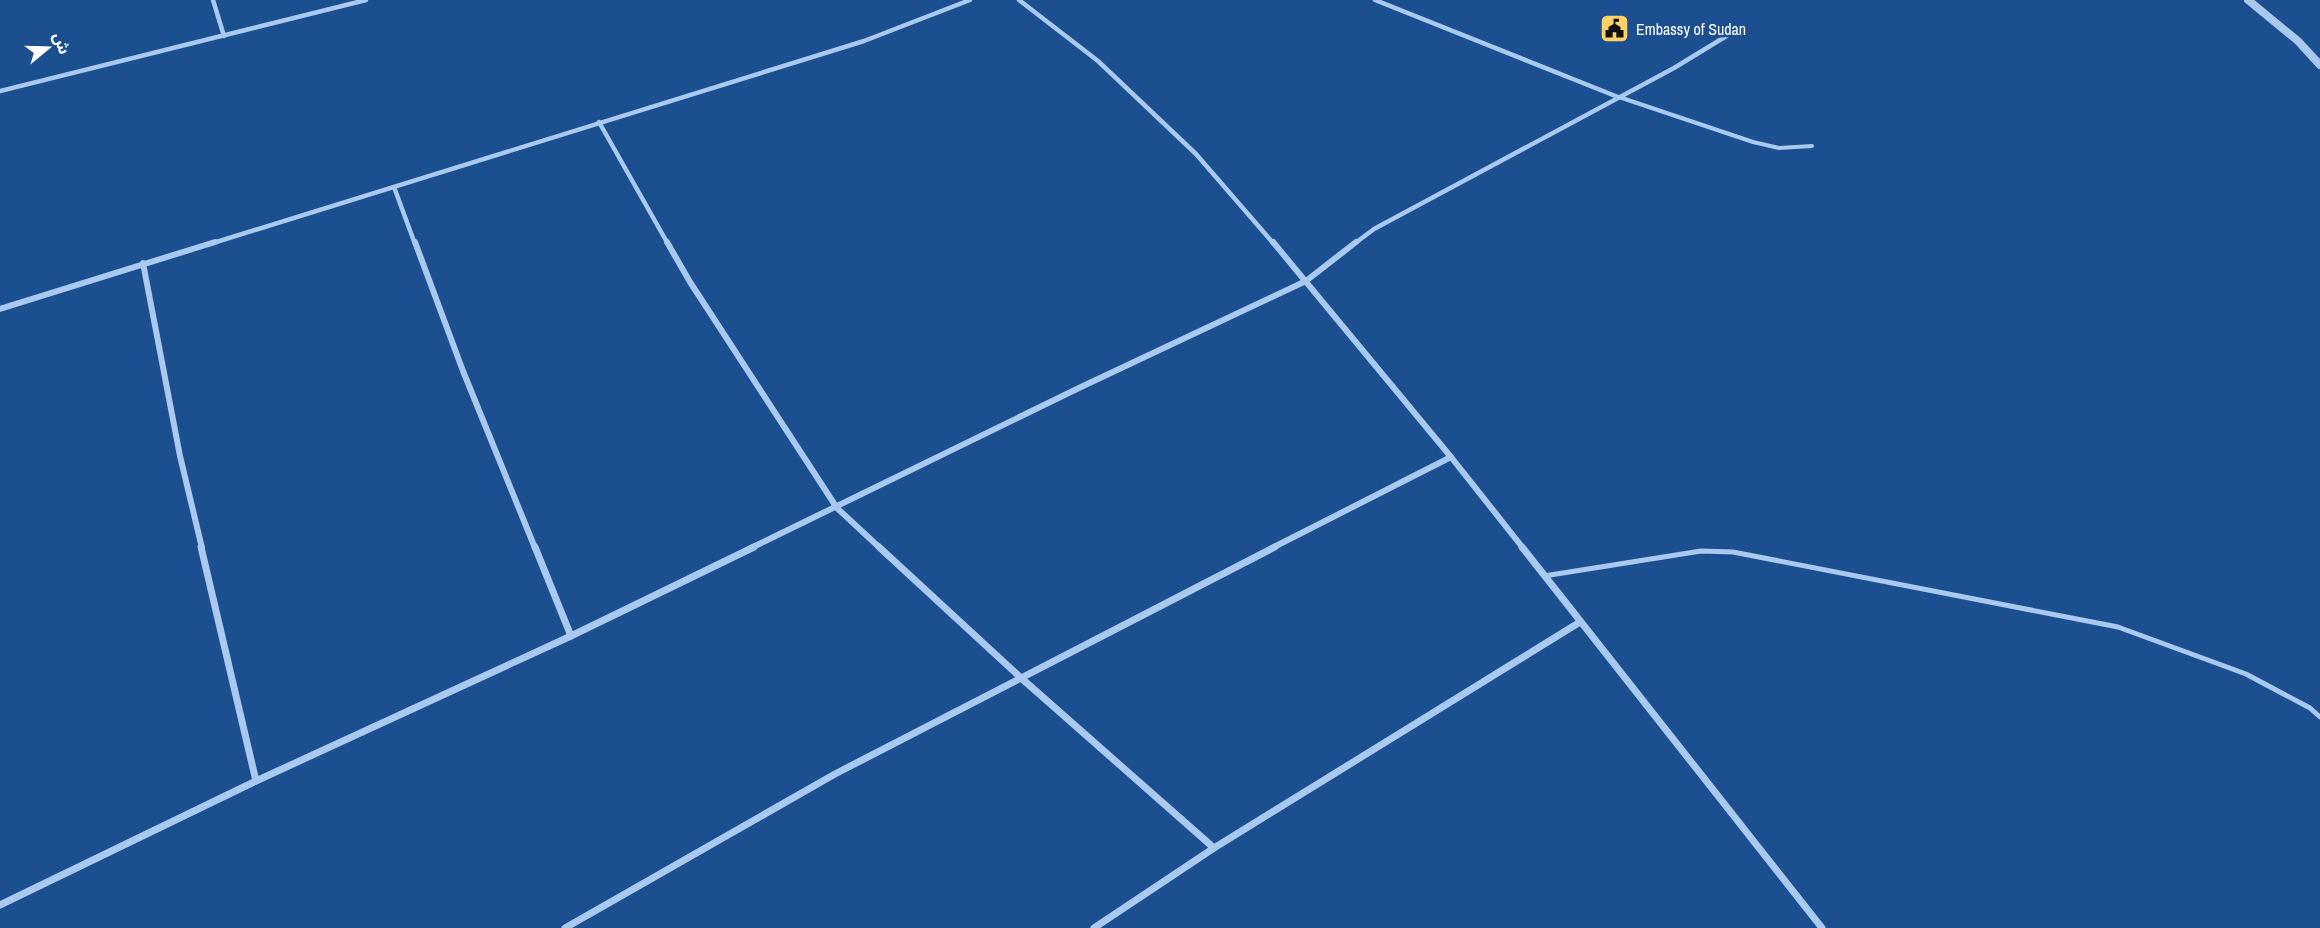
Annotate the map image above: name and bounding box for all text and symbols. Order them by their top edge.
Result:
public building icon: Embassy of Sudan [1599,13,1631,45]
north arrow [18,18,78,78]
place label: Embassy of Sudan [1636,18,1746,40]
text: ش [48,29,76,57]

